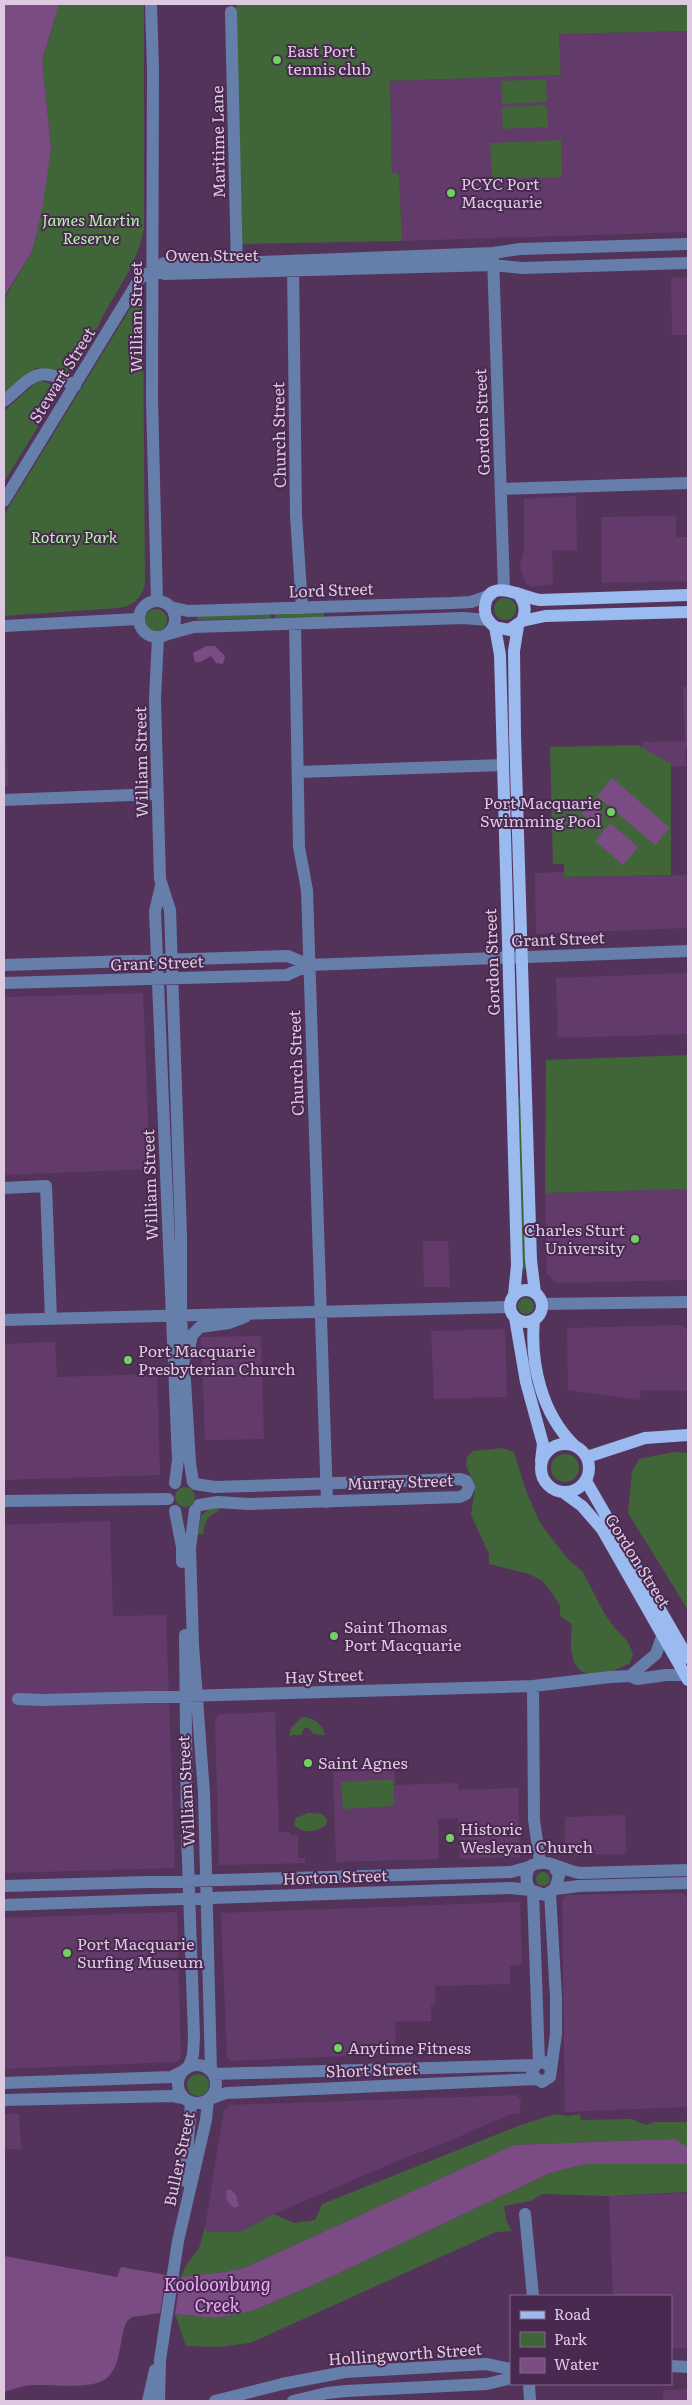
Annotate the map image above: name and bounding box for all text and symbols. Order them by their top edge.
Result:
place label: East Port tennis club [287,38,371,80]
marker: East Port tennis club [271,54,283,66]
street label: Maritime Lane [204,85,230,199]
place label: PCYC Port Macquarie [461,171,542,213]
marker: PCYC Port Macquarie [445,187,457,199]
park label: James Martin Reserve [42,207,140,249]
street label: Owen Street [165,242,259,266]
street label: William Street [123,261,147,373]
street label: Stewart Street [22,321,100,427]
street label: Gordon Street [467,368,495,476]
street label: Church Street [265,381,291,488]
park label: Rotary Park [30,524,118,548]
street label: Lord Street [288,575,375,602]
street label: William Street [127,706,153,818]
place label: Port Macquarie Swimming Pool [480,790,601,832]
marker: Port Macquarie Swimming Pool [605,806,617,818]
street label: Gordon Street [477,908,505,1016]
street label: Grant Street [511,924,606,952]
street label: Grant Street [110,948,205,976]
street label: Church Street [281,1009,309,1117]
street label: William Street [135,1128,163,1241]
place label: Charles Sturt University [524,1217,626,1259]
marker: Charles Sturt University [629,1233,641,1245]
place label: Port Macquarie Presbyterian Church [138,1338,296,1380]
marker: Port Macquarie Presbyterian Church [122,1354,134,1366]
street label: Murray Street [346,1467,454,1495]
street label: Gordon Street [600,1509,678,1613]
place label: Saint Thomas Port Macquarie [344,1614,462,1656]
marker: Saint Thomas Port Macquarie [328,1630,340,1642]
street label: Hay Street [284,1662,365,1688]
street label: William Street [170,1734,200,1847]
place label: Saint Agnes [318,1750,408,1774]
marker: Saint Agnes [302,1757,314,1769]
place label: Historic Wesleyan Church [460,1816,593,1858]
marker: Historic Wesleyan Church [444,1832,456,1844]
street label: Horton Street [282,1862,388,1890]
place label: Port Macquarie Surfing Museum [77,1931,204,1973]
marker: Port Macquarie Surfing Museum [61,1947,73,1959]
place label: Anytime Fitness [348,2035,471,2059]
marker: Anytime Fitness [332,2042,344,2054]
street label: Short Street [325,2055,419,2083]
street label: Buller Street [156,2109,200,2208]
water label: Kooloonbung Creek [163,2270,271,2318]
legend [510,2295,672,2385]
text: Road [554,2302,590,2325]
text: Park [554,2327,588,2350]
street label: Hollingworth Street [327,2336,483,2370]
text: Water [554,2352,599,2375]

